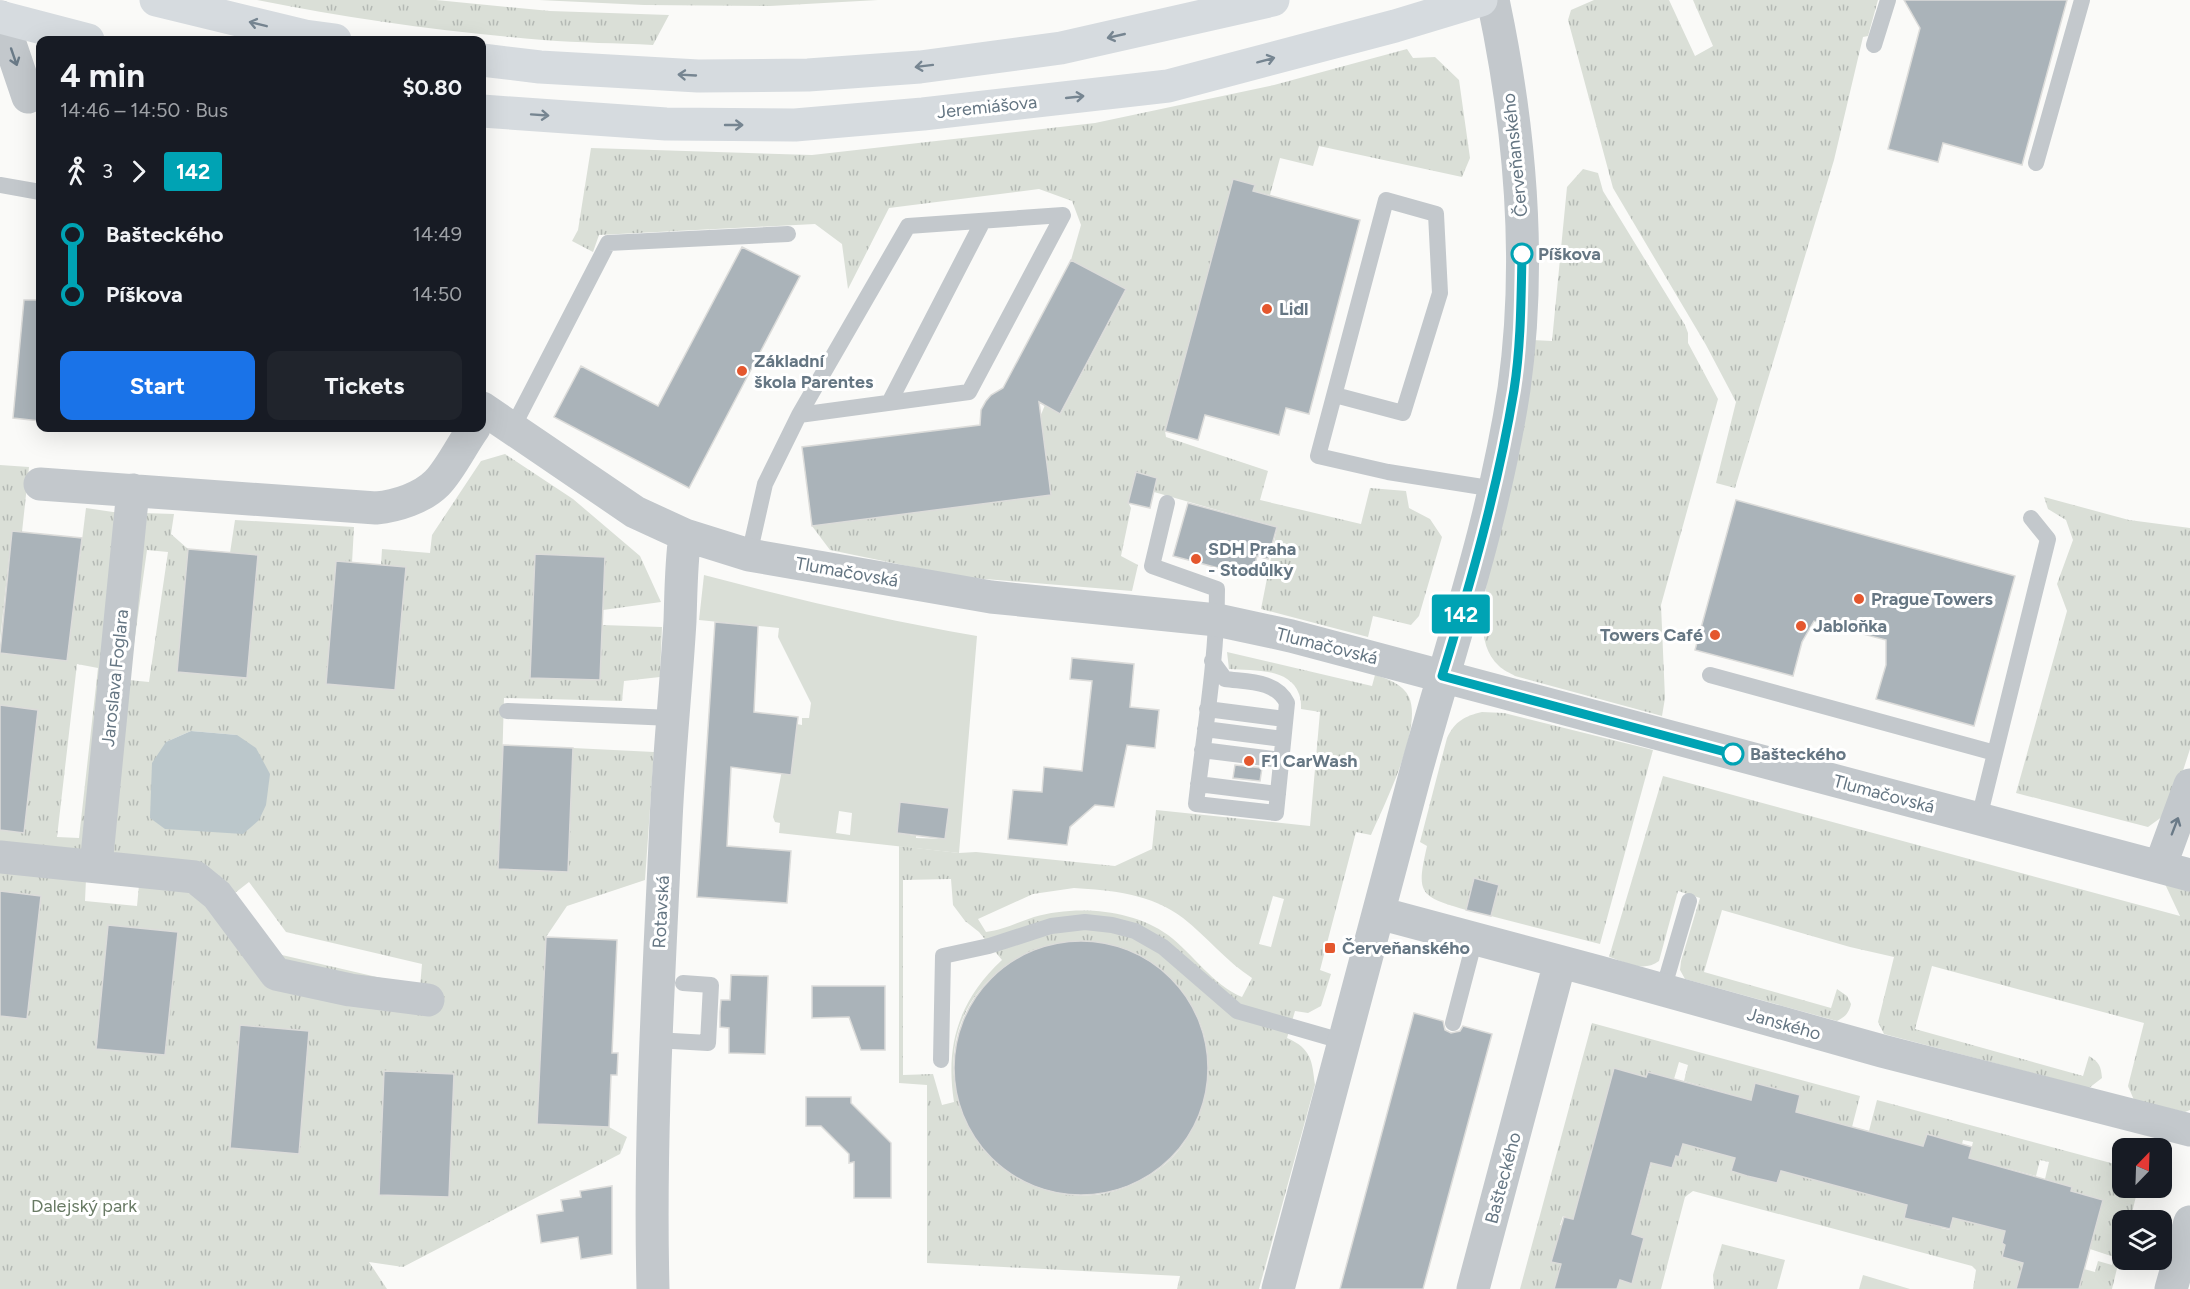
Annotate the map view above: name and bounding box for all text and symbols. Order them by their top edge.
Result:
one-way arrow [248,18,267,30]
one-way arrow [1107,30,1126,42]
one-way arrow [10,47,21,66]
one-way arrow [1256,54,1275,66]
text: 4 min [60,56,145,95]
one-way arrow [914,61,934,72]
one-way arrow [678,69,698,80]
text: $0.80 [402,74,462,101]
street label: Jeremiášova [936,91,1038,123]
one-way arrow [1065,91,1084,102]
street label: Červeňanského [1498,92,1532,218]
text: 14:46 – 14:50 · Bus [60,98,228,122]
one-way arrow [529,110,549,121]
one-way arrow [724,119,744,131]
icon: walk [60,155,93,188]
icon: forward [122,155,155,188]
text: 3 [102,159,113,183]
text: 142 [176,159,210,184]
text: Bašteckého [106,221,223,248]
text: 14:49 [413,222,462,246]
marker: Píškova [1511,243,1533,265]
place label: Píškova [1538,243,1601,265]
text: Píškova [106,281,183,308]
text: 14:50 [412,282,462,306]
place label: Lidl [1279,298,1309,320]
marker: Lidl [1260,302,1274,316]
place label: Základní škola Parentes [754,350,874,393]
button: Start [60,351,255,420]
button: Tickets [267,351,462,420]
marker: Základní škola Parentes [735,364,749,378]
place label: SDH Praha - Stodůlky [1208,538,1296,581]
street label: Tlumačovská [794,552,900,592]
marker: SDH Praha - Stodůlky [1189,552,1203,566]
place label: Prague Towers [1871,588,1993,610]
marker: Prague Towers [1852,592,1866,606]
line badge: 142 [1426,594,1496,634]
text: 142 [1444,602,1478,627]
street label: Jaroslava Foglara [97,608,133,748]
place label: Jabloňka [1813,615,1887,637]
marker: Jabloňka [1794,619,1808,633]
street label: Tlumačovská [1274,623,1380,669]
place label: Towers Café [1600,624,1703,646]
marker: Towers Café [1708,628,1722,642]
marker: Bašteckého [1722,743,1744,765]
place label: Bašteckého [1750,743,1846,765]
place label: F1 CarWash [1261,750,1358,772]
marker: F1 CarWash [1242,754,1256,768]
street label: Tlumačovská [1831,770,1937,818]
one-way arrow [2170,817,2181,836]
street label: Rotavská [648,875,674,949]
place label: Červeňanského [1342,937,1470,959]
marker: Červeňanského [1323,941,1337,955]
street label: Janského [1745,1003,1823,1045]
street label: Bašteckého [1480,1130,1526,1226]
north arrow [2112,1138,2172,1198]
map controls [2112,1138,2172,1270]
park label: Dalejský park [31,1195,137,1217]
button: layers [2112,1210,2172,1270]

